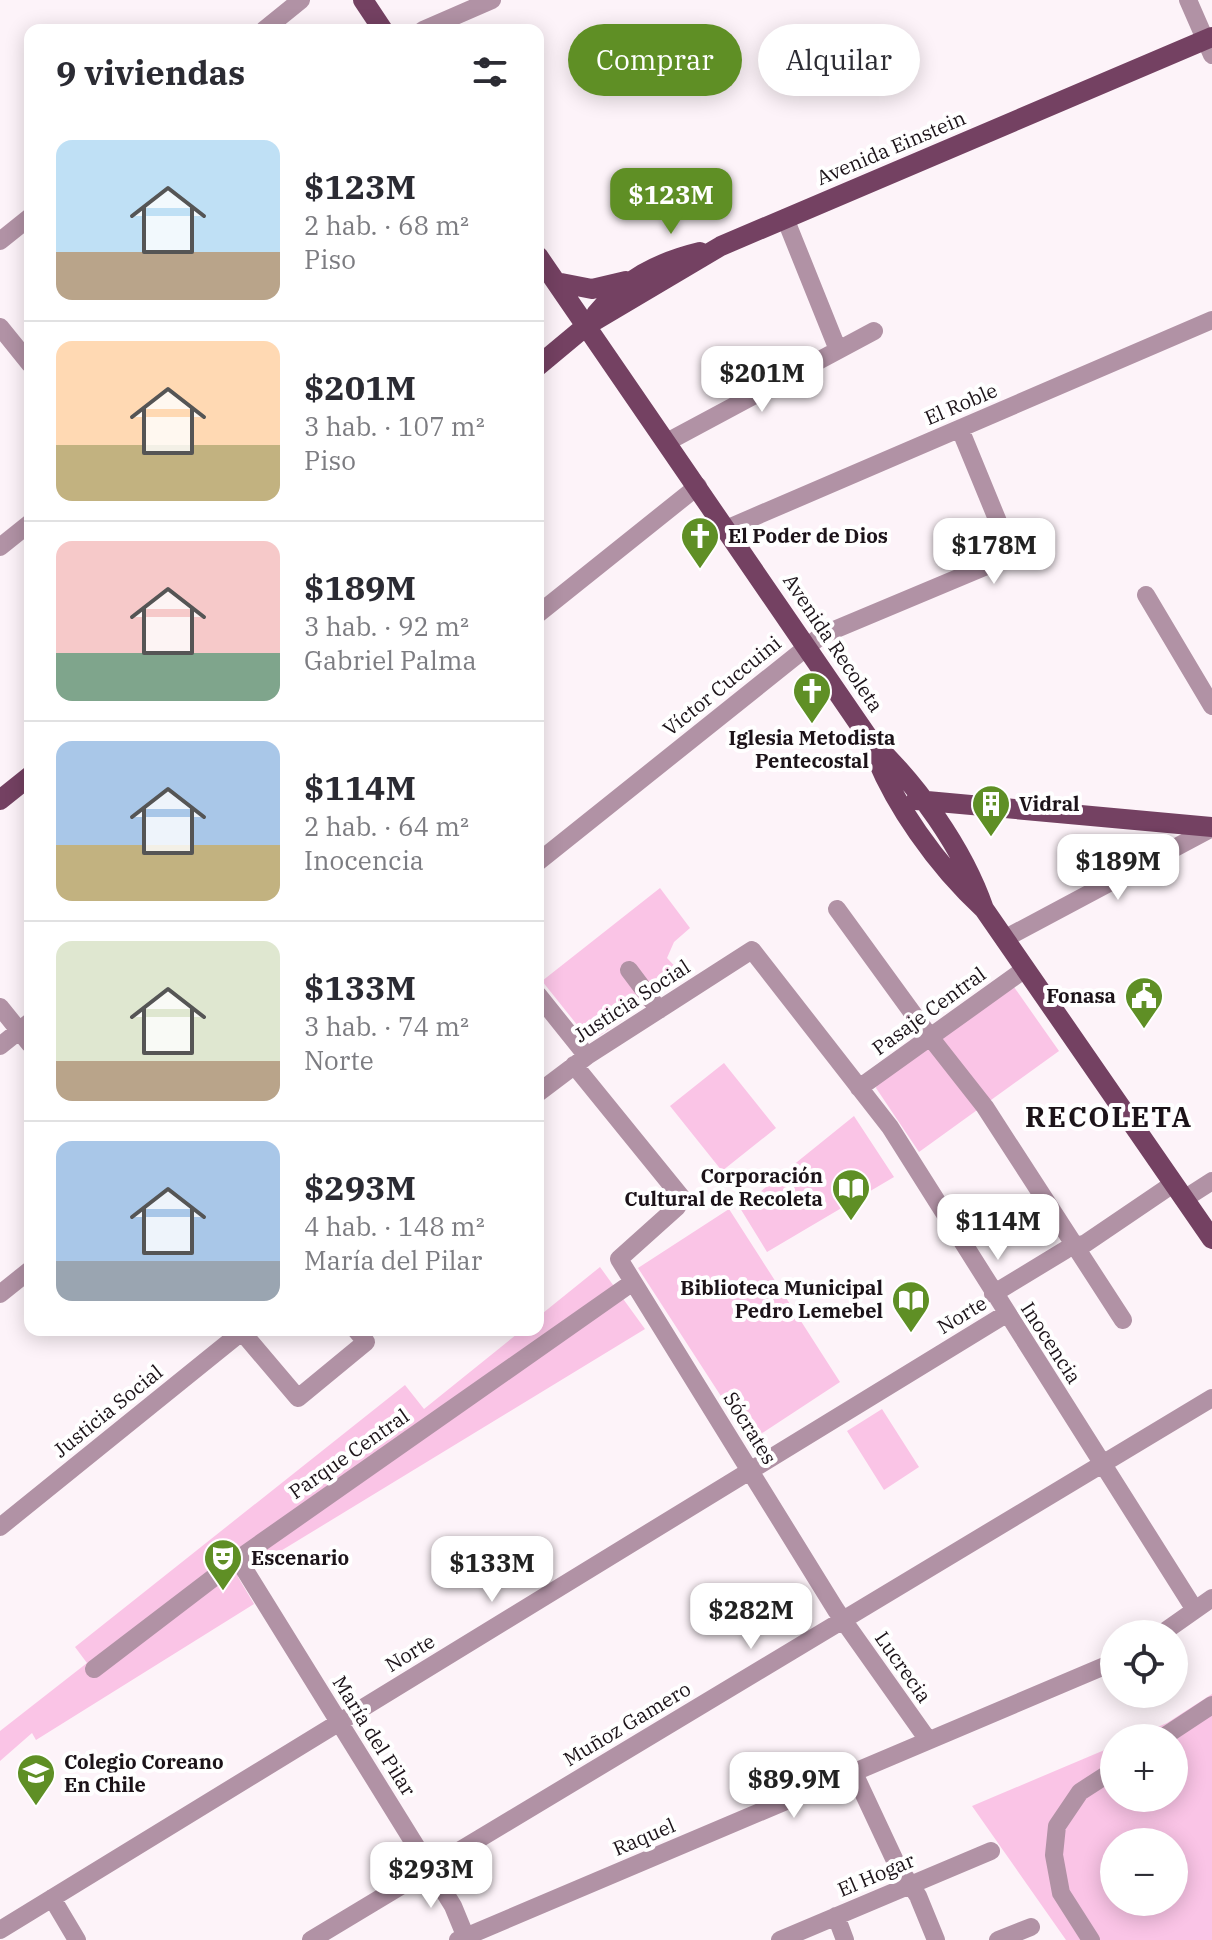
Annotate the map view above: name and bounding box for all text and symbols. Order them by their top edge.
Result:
chip: Comprar [568,24,742,96]
chip: Alquilar [758,24,920,96]
text: 9 viviendas [56,50,245,94]
icon: filters [468,50,512,94]
street label: Avenida Einstein [812,104,970,191]
text: $123M [304,164,416,208]
pin: $123M [615,168,727,236]
icon: home [120,172,216,268]
text: $123M [628,177,714,211]
text: 2 hab. · 68 m² [304,208,469,242]
text: Piso [304,242,356,276]
pin: $201M [706,346,818,414]
text: $201M [719,355,805,389]
text: $201M [304,365,416,409]
icon: home [120,373,216,469]
street label: El Roble [920,376,1001,431]
text: 3 hab. · 107 m² [304,409,485,443]
text: Piso [304,443,356,477]
church icon: El Poder de Dios [679,515,721,570]
pin: $178M [938,518,1050,586]
place label: El Poder de Dios [728,522,888,549]
text: $178M [951,527,1037,561]
text: $189M [304,565,416,609]
street label: Avenida Recoleta [777,568,890,717]
icon: home [120,573,216,669]
text: 3 hab. · 92 m² [304,609,469,643]
street label: Víctor Cuccuini [657,630,786,742]
text: Gabriel Palma [304,643,477,677]
church icon: Iglesia Metodista Pentecostal [791,670,833,725]
place label: Iglesia Metodista Pentecostal [729,724,895,774]
text: $114M [304,765,416,809]
icon: home [120,773,216,869]
building icon: Vidral [970,783,1012,838]
place label: Vidral [1019,790,1080,817]
text: 2 hab. · 64 m² [304,809,469,843]
pin: $189M [1062,834,1174,902]
text: Inocencia [304,843,424,877]
text: $189M [1075,843,1161,877]
street label: Justicia Social [568,953,695,1048]
street label: Pasaje Central [866,960,991,1061]
text: $133M [304,965,416,1009]
icon: home [120,973,216,1069]
public building icon: Fonasa [1123,975,1165,1030]
place label: Fonasa [1046,982,1116,1009]
text: 3 hab. · 74 m² [304,1009,469,1043]
text: Norte [304,1043,374,1077]
district label: RECOLETA [1025,1098,1193,1135]
place label: Corporación Cultural de Recoleta [624,1162,823,1212]
text: $293M [304,1165,416,1209]
library icon: Corporación Cultural de Recoleta [830,1167,872,1222]
icon: home [120,1173,216,1269]
pin: $114M [942,1194,1054,1262]
text: $114M [955,1203,1041,1237]
text: 4 hab. · 148 m² [304,1209,485,1243]
text: María del Pilar [304,1243,482,1277]
place label: Biblioteca Municipal Pedro Lemebel [680,1274,883,1324]
library icon: Biblioteca Municipal Pedro Lemebel [890,1279,932,1334]
street label: Norte [932,1289,992,1340]
street label: Inocencia [1015,1297,1088,1389]
street label: Justicia Social [47,1358,168,1463]
street label: Sócrates [718,1386,783,1469]
street label: Parque Central [283,1402,414,1505]
pin: $133M [436,1536,548,1604]
theatre icon: Escenario [202,1537,244,1592]
place label: Escenario [251,1544,349,1571]
text: $133M [449,1545,535,1579]
pin: $282M [695,1583,807,1651]
text: $282M [708,1592,794,1626]
map controls [1100,1620,1188,1916]
button: locate [1100,1620,1188,1708]
street label: Lucrecia [869,1626,938,1708]
street label: Norte [380,1627,440,1678]
street label: María del Pilar [327,1670,422,1801]
street label: Muñoz Gamero [558,1675,695,1772]
button: + [1100,1724,1188,1812]
place label: Colegio Coreano En Chile [64,1748,224,1798]
school or university icon: Colegio Coreano En Chile [15,1752,57,1807]
pin: $89.9M [729,1752,859,1820]
text: $89.9M [748,1761,840,1795]
street label: Raquel [608,1811,679,1862]
button: − [1100,1828,1188,1916]
pin: $293M [375,1842,487,1910]
street label: El Hogar [833,1846,919,1903]
text: $293M [388,1851,474,1885]

